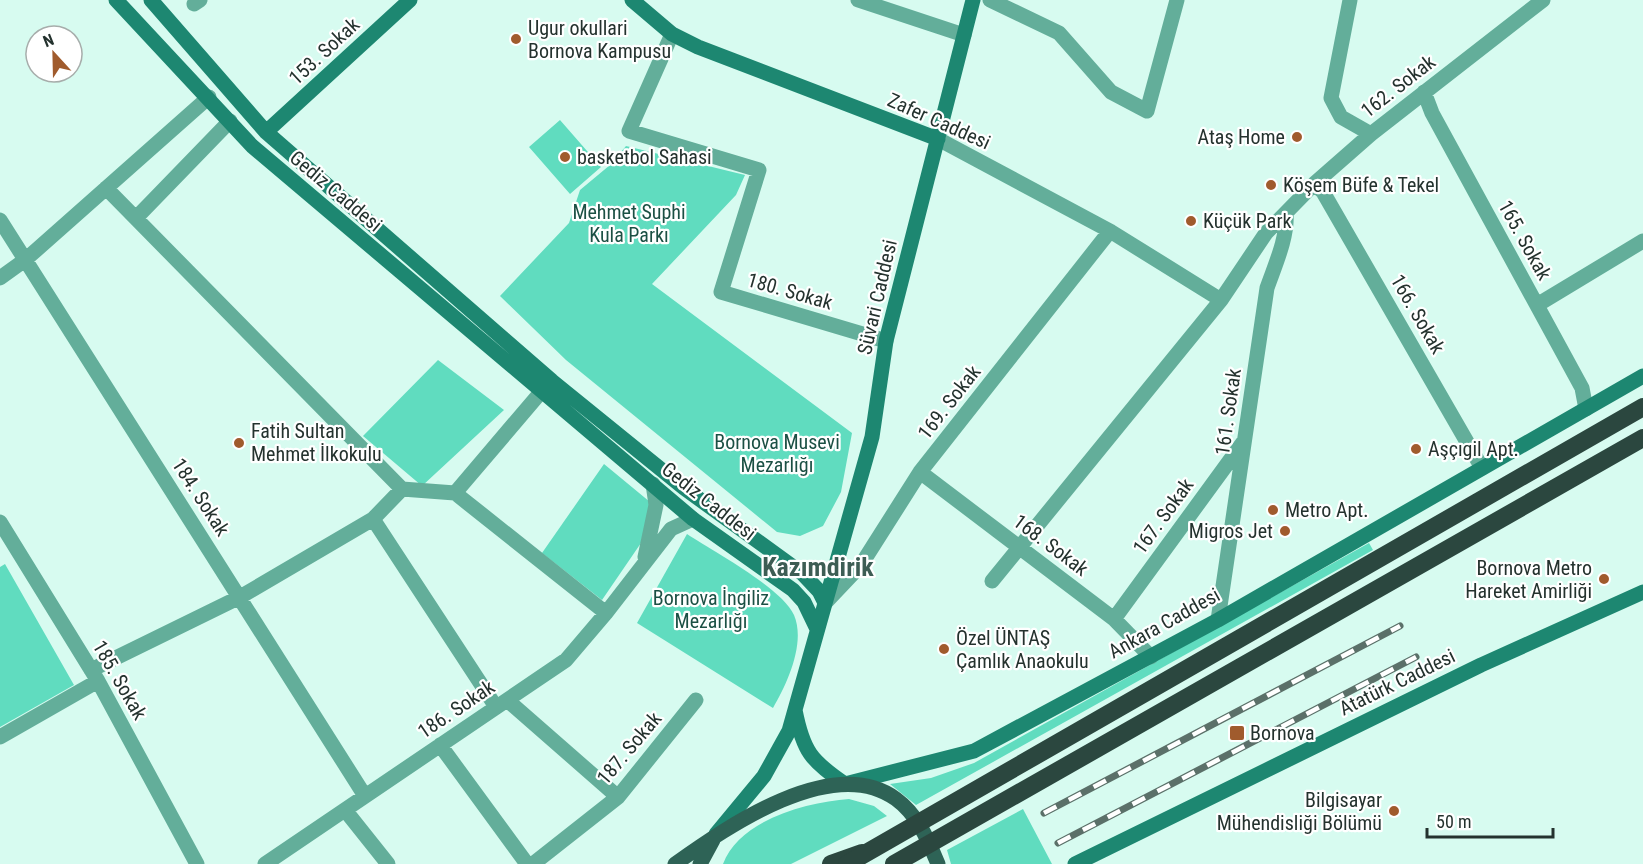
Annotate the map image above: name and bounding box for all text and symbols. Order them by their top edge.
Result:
street label: 153. Sokak [284,12,364,90]
place label: Ugur okullari Bornova Kampusu [528,16,671,63]
north arrow [24,24,84,84]
text: N [40,30,57,51]
marker: Ugur okullari Bornova Kampusu [509,32,523,46]
street label: 162. Sokak [1356,50,1440,122]
street label: Zafer Caddesi [884,88,994,154]
place label: Ataş Home [1198,125,1285,149]
marker: Ataş Home [1290,130,1304,144]
place label: basketbol Sahasi [577,145,712,169]
street label: Gediz Caddesi [285,146,387,236]
marker: basketbol Sahasi [558,150,572,164]
place label: Köşem Büfe & Tekel [1283,173,1439,197]
marker: Köşem Büfe & Tekel [1264,178,1278,192]
street label: 165. Sokak [1493,196,1557,284]
park label: Mehmet Suphi Kula Parkı [572,200,686,247]
place label: Küçük Park [1203,209,1292,233]
marker: Küçük Park [1184,214,1198,228]
street label: Süvari Caddesi [852,237,902,357]
street label: 180. Sokak [745,267,835,315]
street label: 166. Sokak [1386,270,1450,358]
street label: 169. Sokak [913,360,985,444]
street label: 161. Sokak [1210,367,1246,457]
place label: Fatih Sultan Mehmet İlkokulu [251,419,382,466]
park label: Bornova Musevi Mezarlığı [714,430,840,477]
marker: Fatih Sultan Mehmet İlkokulu [232,436,246,450]
place label: Aşçıgil Apt. [1428,437,1519,461]
marker: Aşçıgil Apt. [1409,442,1423,456]
street label: 184. Sokak [167,454,235,540]
street label: Gediz Caddesi [657,457,761,545]
street label: 167. Sokak [1128,474,1198,558]
place label: Metro Apt. [1285,498,1369,522]
marker: Metro Apt. [1266,503,1280,517]
street label: 168. Sokak [1009,509,1093,581]
place label: Migros Jet [1189,519,1273,543]
marker: Migros Jet [1278,524,1292,538]
district label: Kazımdirik [762,552,874,582]
place label: Bornova Metro Hareket Amirliği [1465,556,1592,603]
marker: Bornova Metro Hareket Amirliği [1597,572,1611,586]
street label: Ankara Caddesi [1104,583,1224,663]
park label: Bornova İngiliz Mezarlığı [653,586,769,633]
place label: Özel ÜNTAŞ Çamlık Anaokulu [956,626,1089,673]
street label: 185. Sokak [88,636,152,724]
marker: Özel ÜNTAŞ Çamlık Anaokulu [937,642,951,656]
street label: Atatürk Caddesi [1335,644,1459,720]
street label: 186. Sokak [413,675,499,743]
street label: 187. Sokak [592,707,666,789]
place label: Bornova [1250,721,1315,745]
marker: Bornova [1228,724,1246,742]
place label: Bilgisayar Mühendisliği Bölümü [1217,788,1382,835]
scale bar [1427,801,1553,839]
marker: Bilgisayar Mühendisliği Bölümü [1387,804,1401,818]
text: 50 m [1436,811,1471,832]

